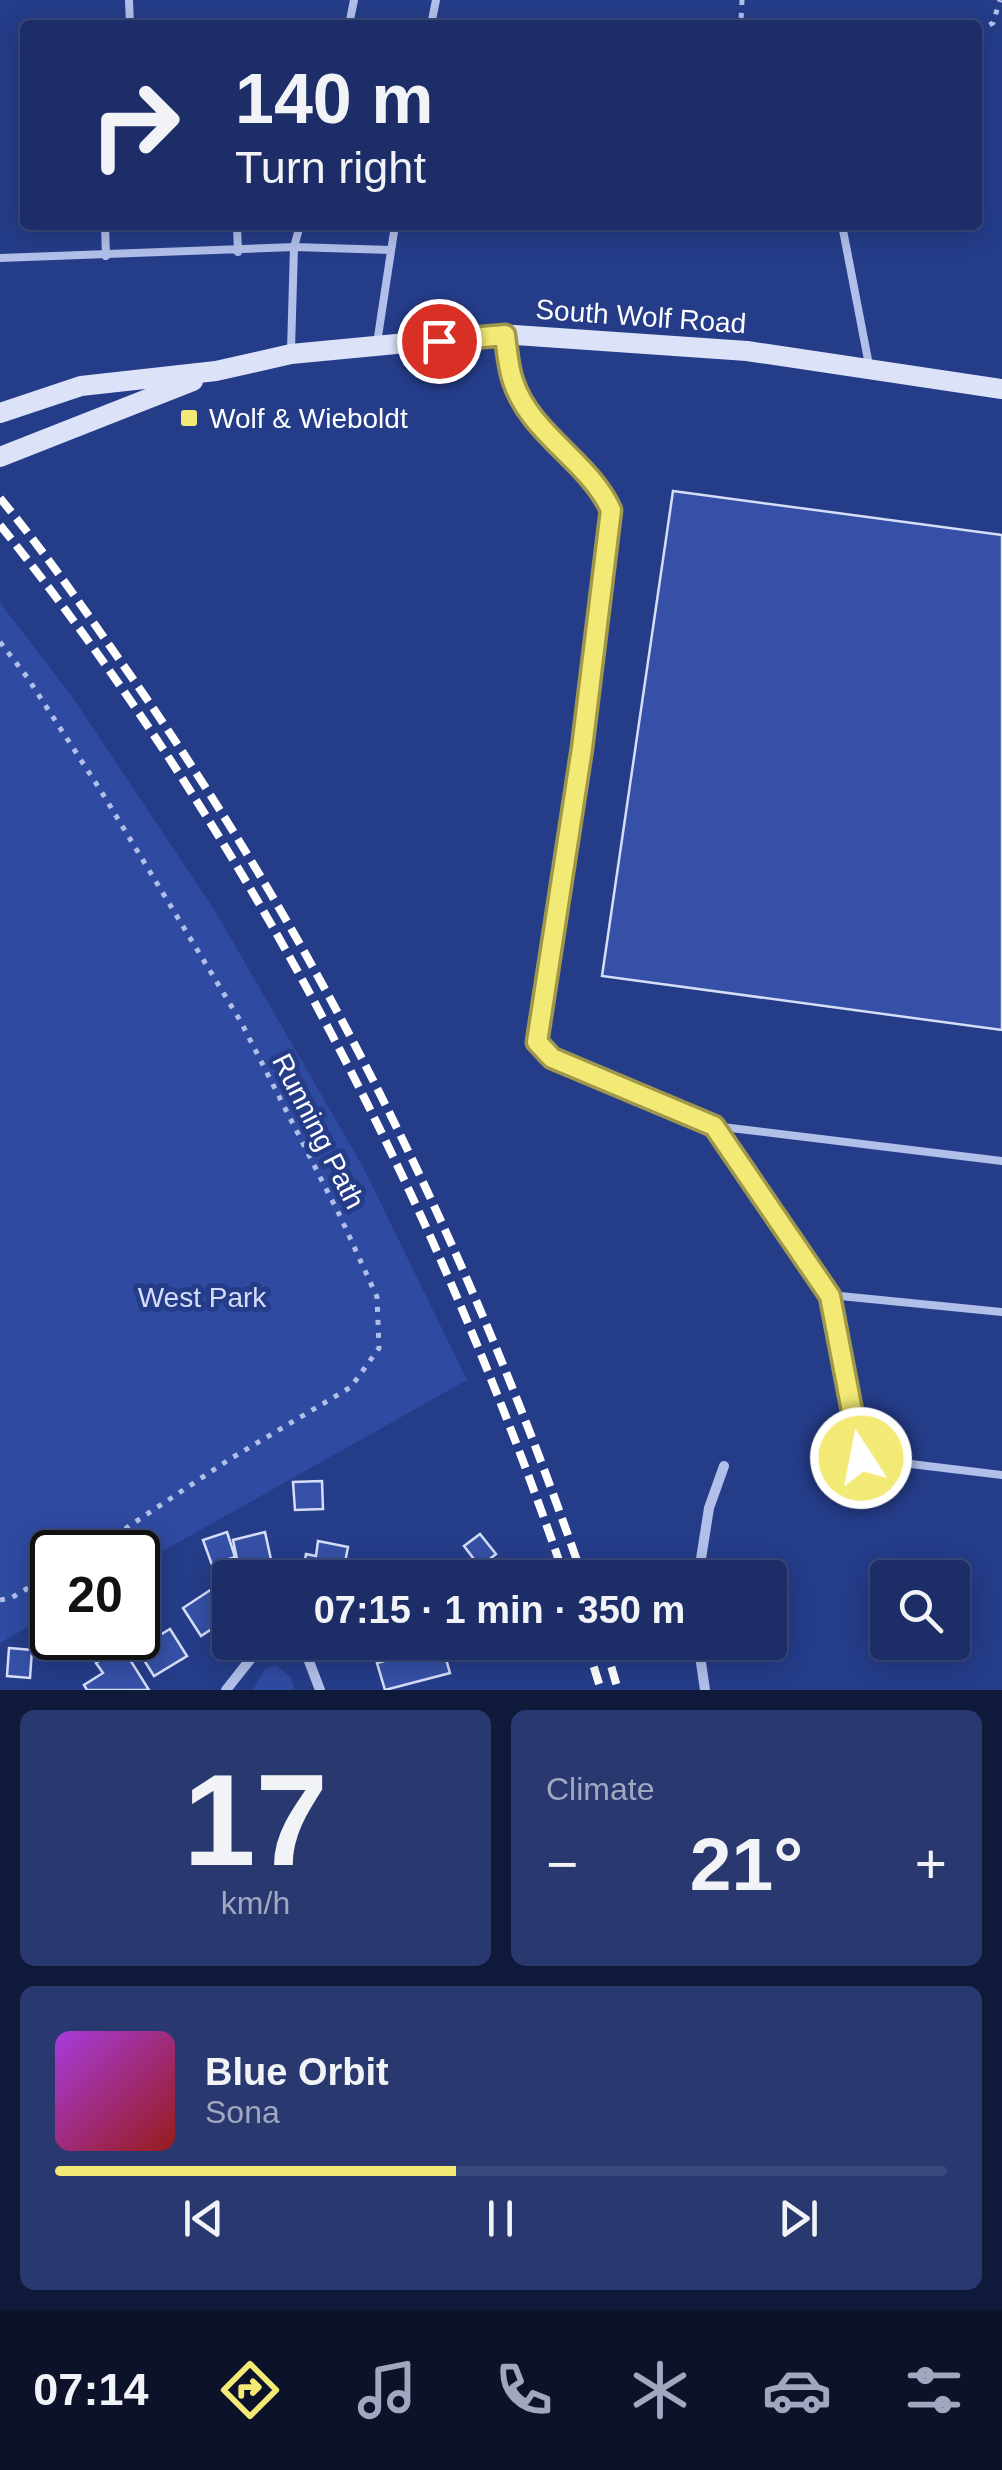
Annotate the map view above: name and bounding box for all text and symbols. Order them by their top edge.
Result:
icon: right [70,60,200,190]
text: 140 m [235,60,433,138]
text: Turn right [235,142,426,193]
street label: South Wolf Road [535,294,747,339]
pin [397,299,482,384]
icon: arrive [412,314,467,369]
place label: Wolf & Wieboldt [209,403,408,434]
marker: Wolf & Wieboldt [178,407,200,429]
street label: Running Path [266,1049,371,1214]
park label: West Park [138,1282,267,1313]
position arrow [809,1406,913,1510]
speed limit sign: 20 [30,1530,160,1660]
map controls [870,1560,970,1660]
button: search [870,1560,970,1660]
text: 07:15 · 1 min · 350 m [314,1589,685,1631]
text: 17 [183,1747,328,1893]
text: Climate [546,1771,654,1807]
text: 21° [690,1822,803,1906]
text: − [546,1833,578,1895]
text: + [915,1833,947,1895]
text: km/h [221,1885,290,1921]
text: Blue Orbit [205,2051,389,2093]
text: Sona [205,2094,280,2130]
icon: previous [176,2191,231,2246]
icon: pause [473,2191,528,2246]
icon: next [771,2191,826,2246]
icon: directions [215,2355,285,2425]
icon: music [352,2355,422,2425]
icon: phone [489,2355,559,2425]
icon: climate [625,2355,695,2425]
icon: car [762,2355,832,2425]
icon: filters [899,2355,969,2425]
text: 07:14 [33,2364,148,2415]

